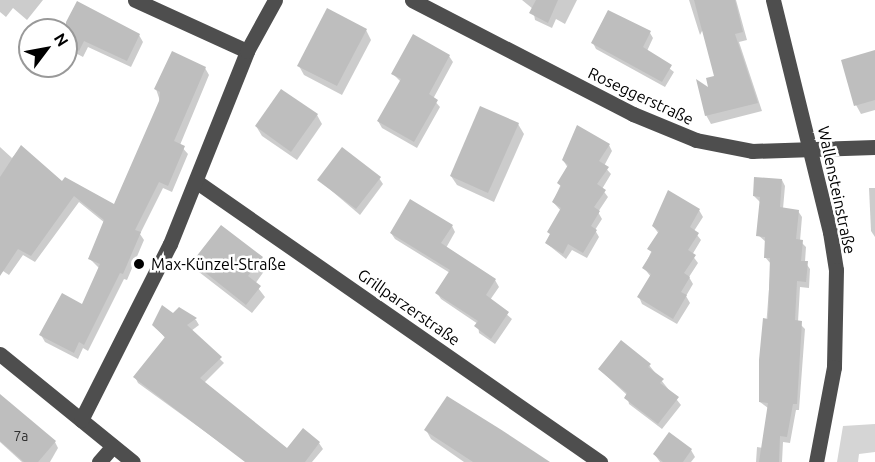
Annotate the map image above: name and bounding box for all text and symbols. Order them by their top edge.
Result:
north arrow [18,18,78,78]
text: N [51,30,72,49]
street label: Roseggerstraße [585,63,697,129]
street label: Wallensteinstraße [814,124,860,256]
place label: Max-Künzel-Straße [151,254,286,274]
marker: Max-Künzel-Straße [132,257,146,271]
street label: Grillparzerstraße [354,265,464,349]
house number: 7a [13,428,29,444]

